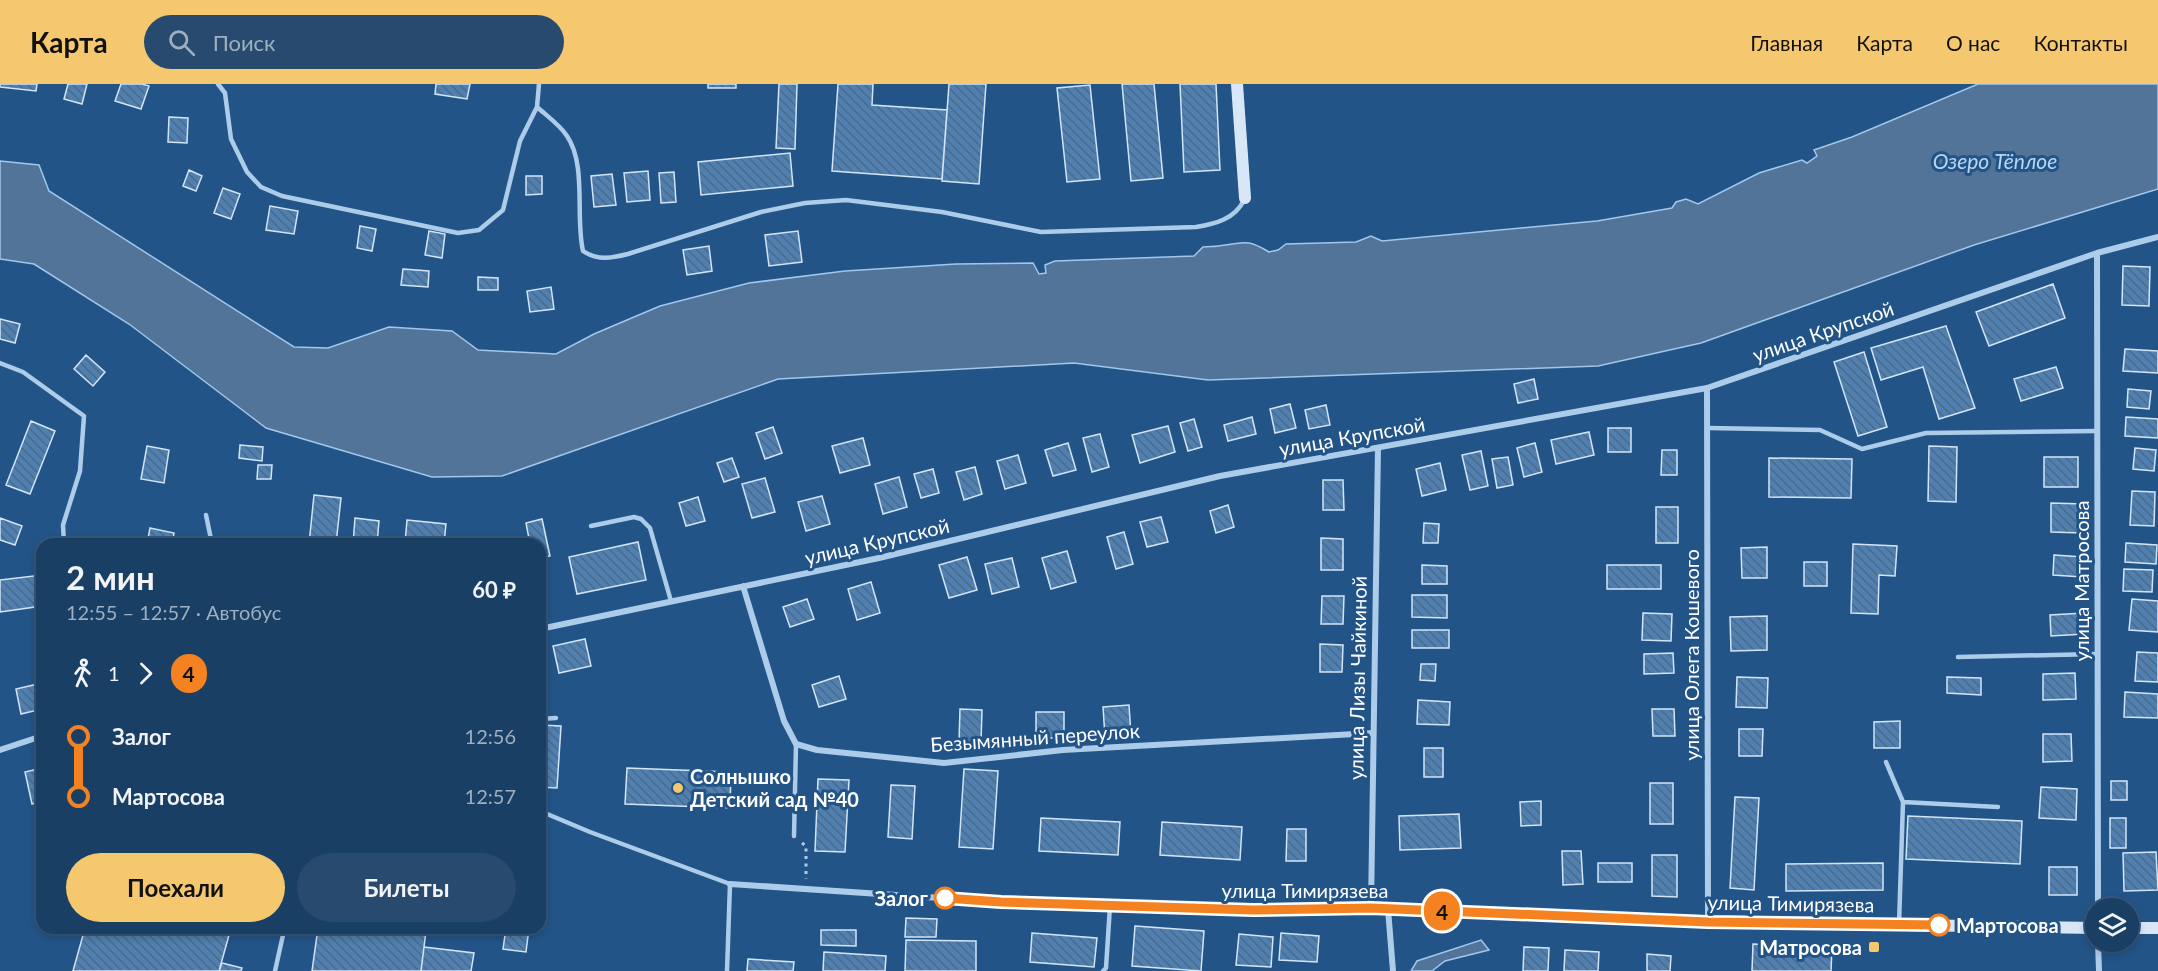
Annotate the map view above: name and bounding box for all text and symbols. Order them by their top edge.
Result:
search box [144,15,564,69]
text: Карта [30,25,108,59]
icon: search [165,26,198,59]
text: Поиск [213,29,276,56]
text: Главная [1750,30,1823,55]
text: Карта [1856,30,1913,55]
text: О нас [1946,30,2000,55]
text: Контакты [2033,30,2128,55]
water label: Озеро Тёплое [1933,148,2057,173]
street label: улица Крупской [1749,296,1897,366]
street label: улица Крупской [1277,411,1427,461]
street label: улица Матросова [2069,501,2093,661]
street label: улица Крупской [802,513,952,569]
street label: улица Олега Кошевого [1679,549,1703,761]
text: 2 мин [66,557,155,597]
text: 60 ₽ [472,576,516,603]
street label: улица Лизы Чайкиной [1343,576,1371,780]
text: 12:55 – 12:57 · Автобус [66,600,281,624]
icon: walk [66,657,99,690]
icon: forward [129,657,162,690]
text: 1 [108,661,120,685]
text: 4 [183,661,195,686]
street label: Безымянный переулок [929,718,1141,756]
text: Залог [112,723,171,750]
text: 12:56 [465,724,516,748]
place label: Солнышко Детский сад №40 [690,764,859,811]
marker: Солнышко Детский сад №40 [671,781,685,795]
text: Мартосова [112,783,225,810]
text: 12:57 [465,784,516,808]
button: Поехали [66,853,285,922]
button: Билеты [297,853,516,922]
street label: улица Тимирязева [1222,878,1388,902]
place label: Залог [875,886,929,910]
marker: Залог [934,887,956,909]
street label: улица Тимирязева [1707,890,1875,916]
line badge: 4 [1422,892,1462,930]
map controls [2085,898,2139,952]
button: layers [2085,898,2139,952]
text: 4 [1436,899,1448,924]
place label: Мартосова [1956,913,2059,937]
marker: Мартосова [1928,914,1950,936]
place label: Матросова [1759,935,1862,959]
marker: Матросова [1867,940,1881,954]

